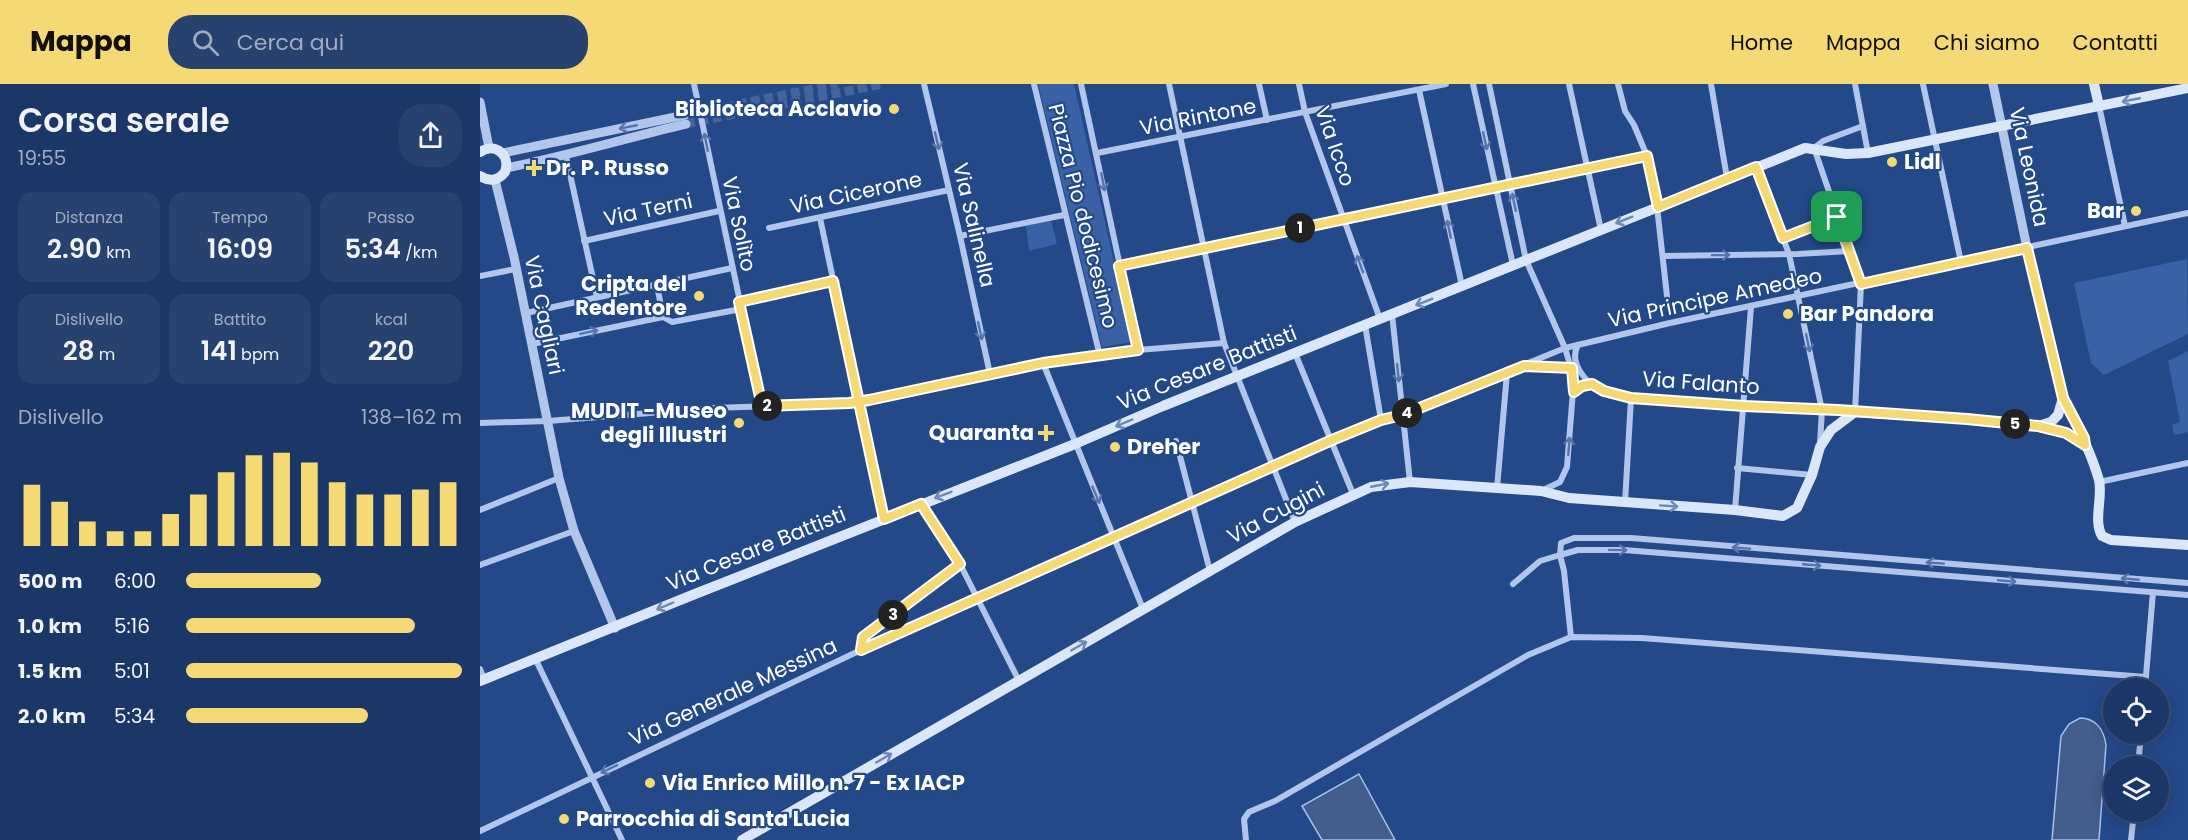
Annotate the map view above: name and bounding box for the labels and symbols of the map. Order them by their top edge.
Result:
street label: Via Rintone [1137,91,1259,142]
place label: Biblioteca Acclavio [675,94,882,123]
one-way arrow [2121,95,2141,106]
street label: Piazza Pio dodicesimo [1042,100,1125,331]
marker: Biblioteca Acclavio [887,102,901,116]
street label: Via Icco [1308,102,1363,190]
street label: Via Leonida [2003,104,2056,229]
one-way arrow [618,122,638,133]
one-way arrow [932,131,944,150]
one-way arrow [1480,131,1492,150]
one-way arrow [700,133,711,153]
place label: Lidl [1904,147,1941,176]
place label: Dr. P. Russo [546,153,669,182]
marker: Lidl [1885,155,1899,169]
street label: Via Salinella [946,160,1003,290]
marker: Dr. P. Russo [527,161,541,175]
street label: Via Cicerone [787,164,924,221]
one-way arrow [1098,172,1109,191]
street label: Via Solìto [715,174,764,274]
street label: Via Terni [601,186,695,233]
pin [1811,191,1862,242]
one-way arrow [1508,193,1520,212]
place label: Bar [2087,196,2124,225]
marker: Bar [2129,204,2143,218]
pin: 1 [1285,213,1315,243]
one-way arrow [1615,215,1633,226]
one-way arrow [1443,220,1455,239]
one-way arrow [1711,249,1731,261]
street label: Via Cagliari [518,253,571,377]
one-way arrow [1353,255,1364,274]
street label: Via Principe Amedeo [1605,261,1825,334]
place label: Cripta del Redentore [575,269,687,322]
marker: Cripta del Redentore [692,289,706,303]
one-way arrow [1415,297,1433,308]
place label: Bar Pandora [1800,299,1934,328]
marker: Bar Pandora [1781,307,1795,321]
street label: Via Cesare Battisti [1113,318,1301,417]
one-way arrow [975,321,987,340]
one-way arrow [579,326,599,337]
one-way arrow [1803,333,1814,353]
one-way arrow [1393,362,1404,382]
street label: Via Falanto [1641,364,1761,401]
pin: 2 [752,391,782,421]
place label: MUDIT -Museo degli Illustri [571,396,727,449]
pin: 4 [1392,398,1422,428]
pin: 5 [2000,409,2030,439]
marker: MUDIT -Museo degli Illustri [732,416,746,430]
place label: Quaranta [929,418,1034,447]
one-way arrow [1116,418,1134,429]
marker: Quaranta [1039,426,1053,440]
place label: Dreher [1127,432,1200,461]
one-way arrow [1564,437,1575,457]
marker: Dreher [1108,440,1122,454]
street label: Via Cugini [1222,475,1330,550]
one-way arrow [1370,479,1389,491]
one-way arrow [1091,486,1102,504]
one-way arrow [935,491,953,502]
street label: Via Cesare Battisti [662,499,850,598]
one-way arrow [1659,500,1679,511]
one-way arrow [1731,542,1751,553]
one-way arrow [1607,544,1627,556]
one-way arrow [1926,557,1946,568]
one-way arrow [1802,560,1822,571]
one-way arrow [2120,573,2140,584]
one-way arrow [1996,575,2016,586]
pin: 3 [878,600,908,630]
one-way arrow [656,601,674,612]
street label: Via Generale Messina [624,631,842,753]
one-way arrow [1069,640,1087,651]
one-way arrow [875,752,892,764]
one-way arrow [601,764,619,776]
place label: Via Enrico Millo n. 7 - Ex IACP [662,768,965,797]
marker: Via Enrico Millo n. 7 - Ex IACP [643,776,657,790]
place label: Parrocchia di Santa Lucia [576,804,850,833]
marker: Parrocchia di Santa Lucia [557,812,571,826]

